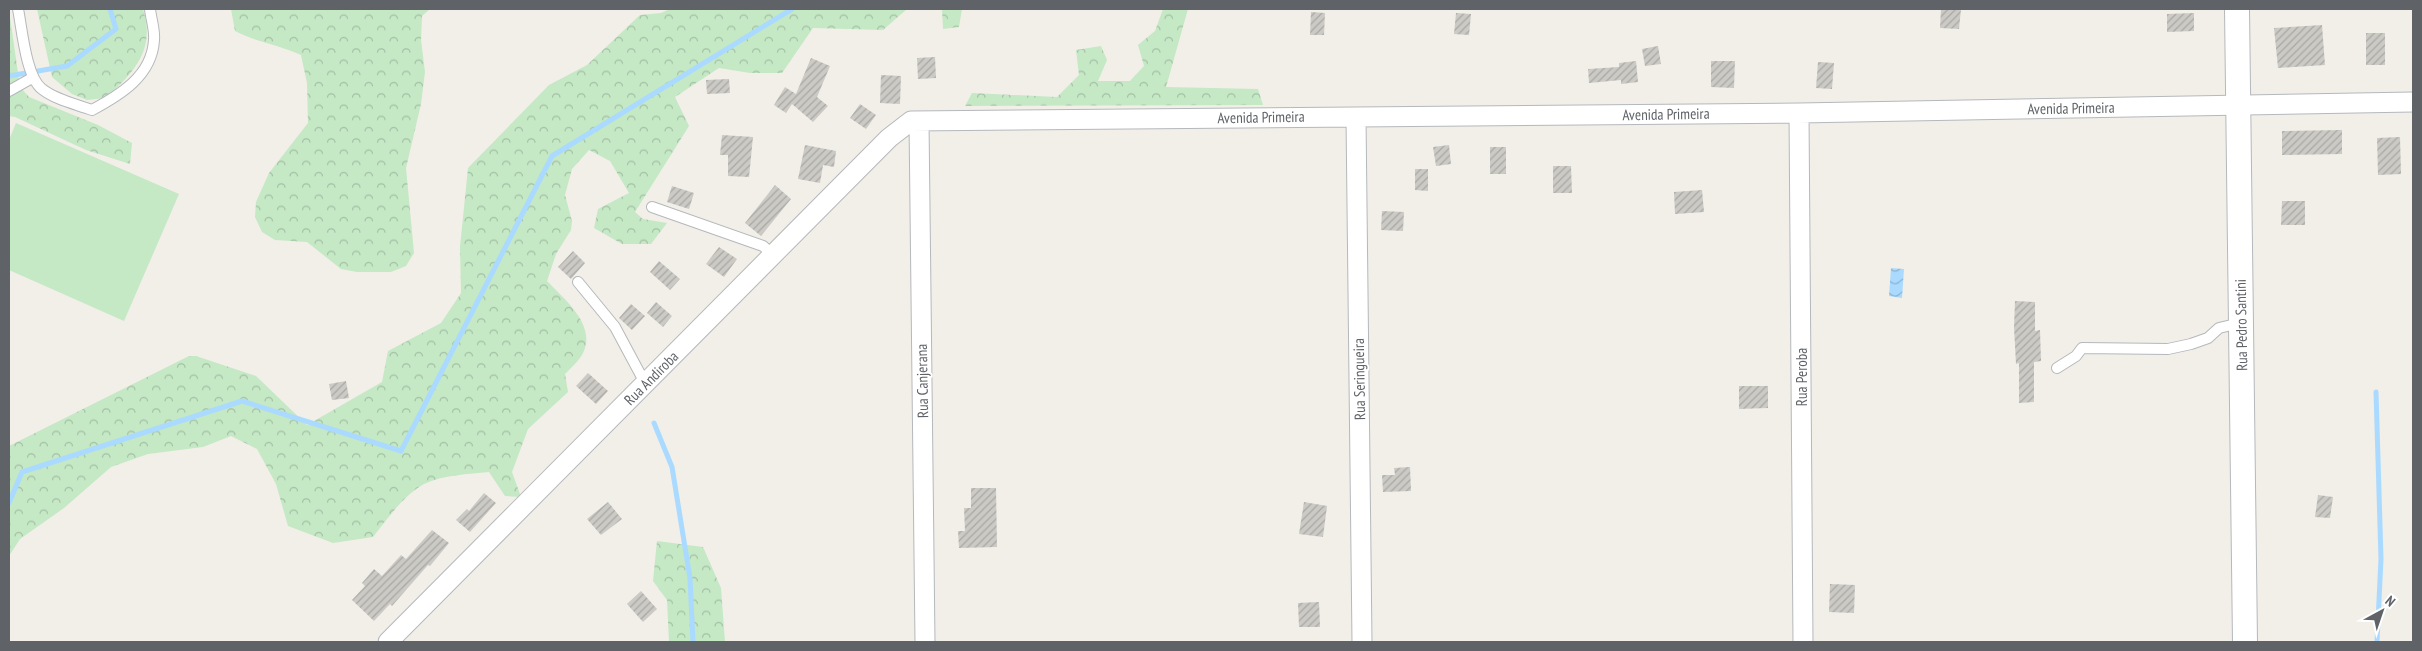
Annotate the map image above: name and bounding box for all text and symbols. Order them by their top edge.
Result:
street label: Avenida Primeira [2027,98,2115,118]
street label: Avenida Primeira [1622,104,1710,124]
street label: Avenida Primeira [1217,107,1305,127]
street label: Rua Pedro Santini [2231,279,2251,371]
street label: Rua Seringueira [1349,338,1369,420]
street label: Rua Canjerana [912,344,932,418]
street label: Rua Andiroba [620,347,682,409]
street label: Rua Peroba [1792,348,1811,406]
north arrow [2357,586,2407,636]
text: N [2382,592,2399,610]

